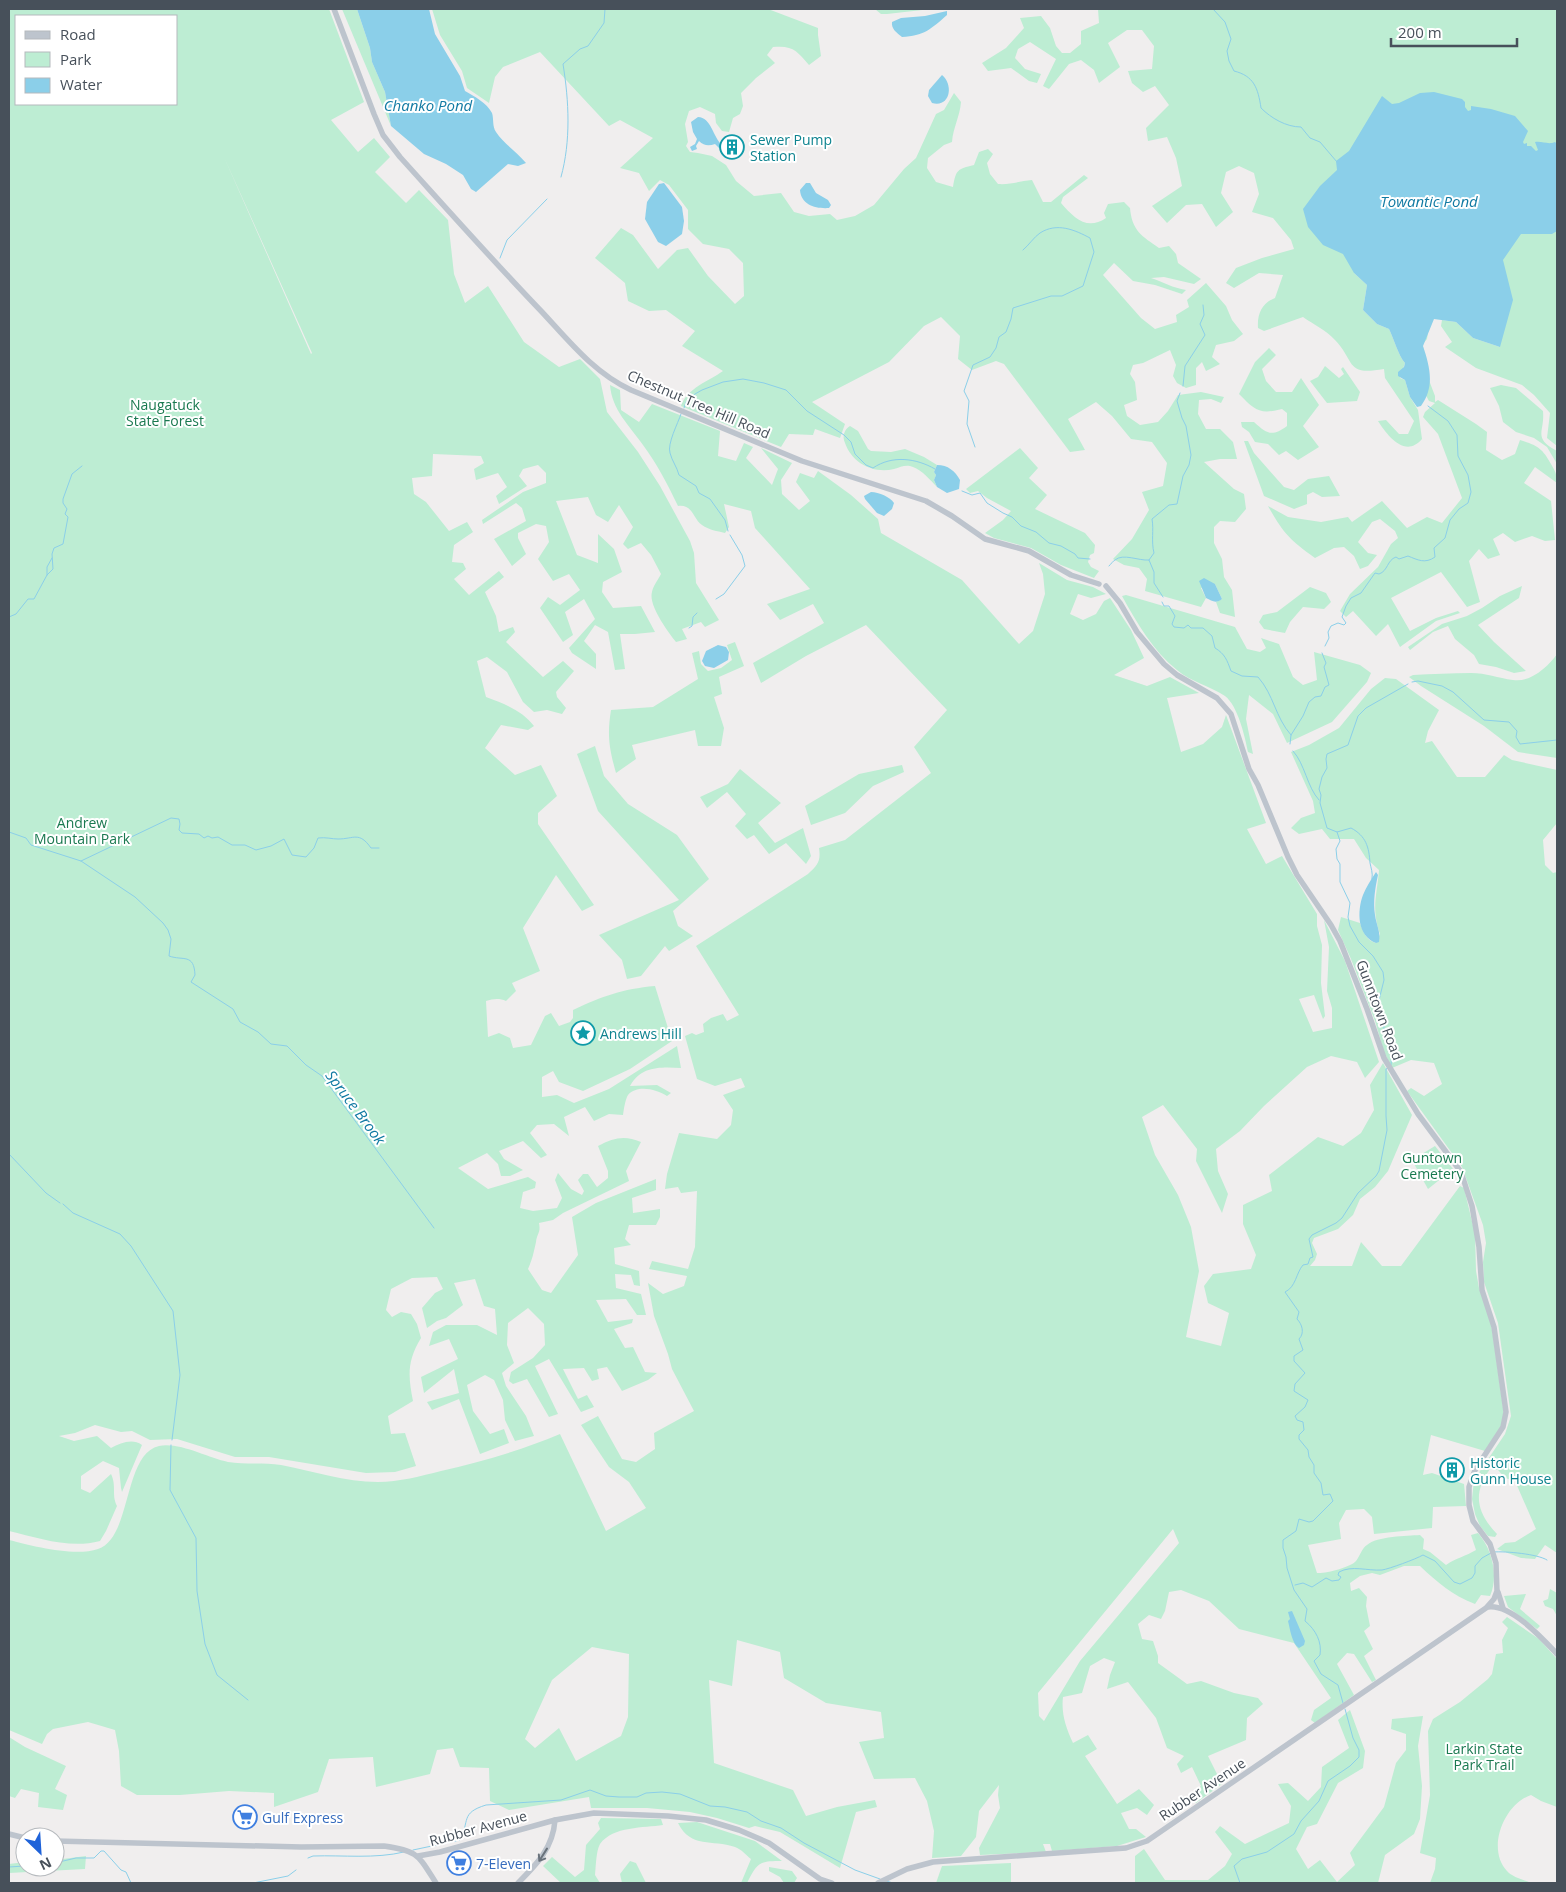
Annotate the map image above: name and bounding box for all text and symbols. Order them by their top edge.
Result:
legend [15,15,178,105]
scale bar [1391,15,1517,47]
text: 200 m [1398,22,1442,42]
text: Road [60,24,96,44]
text: Park [60,49,91,69]
text: Water [60,74,102,94]
water label: Chanko Pond [384,95,473,115]
place label: Sewer Pump Station [750,130,832,165]
building icon: Sewer Pump Station [719,134,745,160]
water label: Towantic Pond [1380,191,1478,211]
street label: Chestnut Tree Hill Road [625,365,773,443]
park label: Naugatuck State Forest [126,395,204,430]
park label: Andrew Mountain Park [34,813,131,848]
street label: Gunntown Road [1352,957,1408,1063]
place icon: Andrews Hill [570,1020,596,1046]
place label: Andrews Hill [600,1024,682,1043]
water label: Spruce Brook [322,1066,391,1149]
park label: Guntown Cemetery [1400,1148,1465,1183]
place label: Historic Gunn House [1470,1453,1552,1488]
building icon: Historic Gunn House [1439,1457,1465,1483]
park label: Larkin State Park Trail [1445,1739,1523,1774]
street label: Rubber Avenue [1155,1753,1249,1825]
supermarket icon: Gulf Express [232,1804,258,1830]
street label: Rubber Avenue [427,1806,529,1850]
place label: Gulf Express [262,1808,344,1827]
north arrow [15,1827,65,1877]
one-way arrow [538,1848,548,1862]
supermarket icon: 7-Eleven [446,1850,472,1876]
text: N [37,1853,55,1875]
place label: 7-Eleven [476,1854,531,1873]

